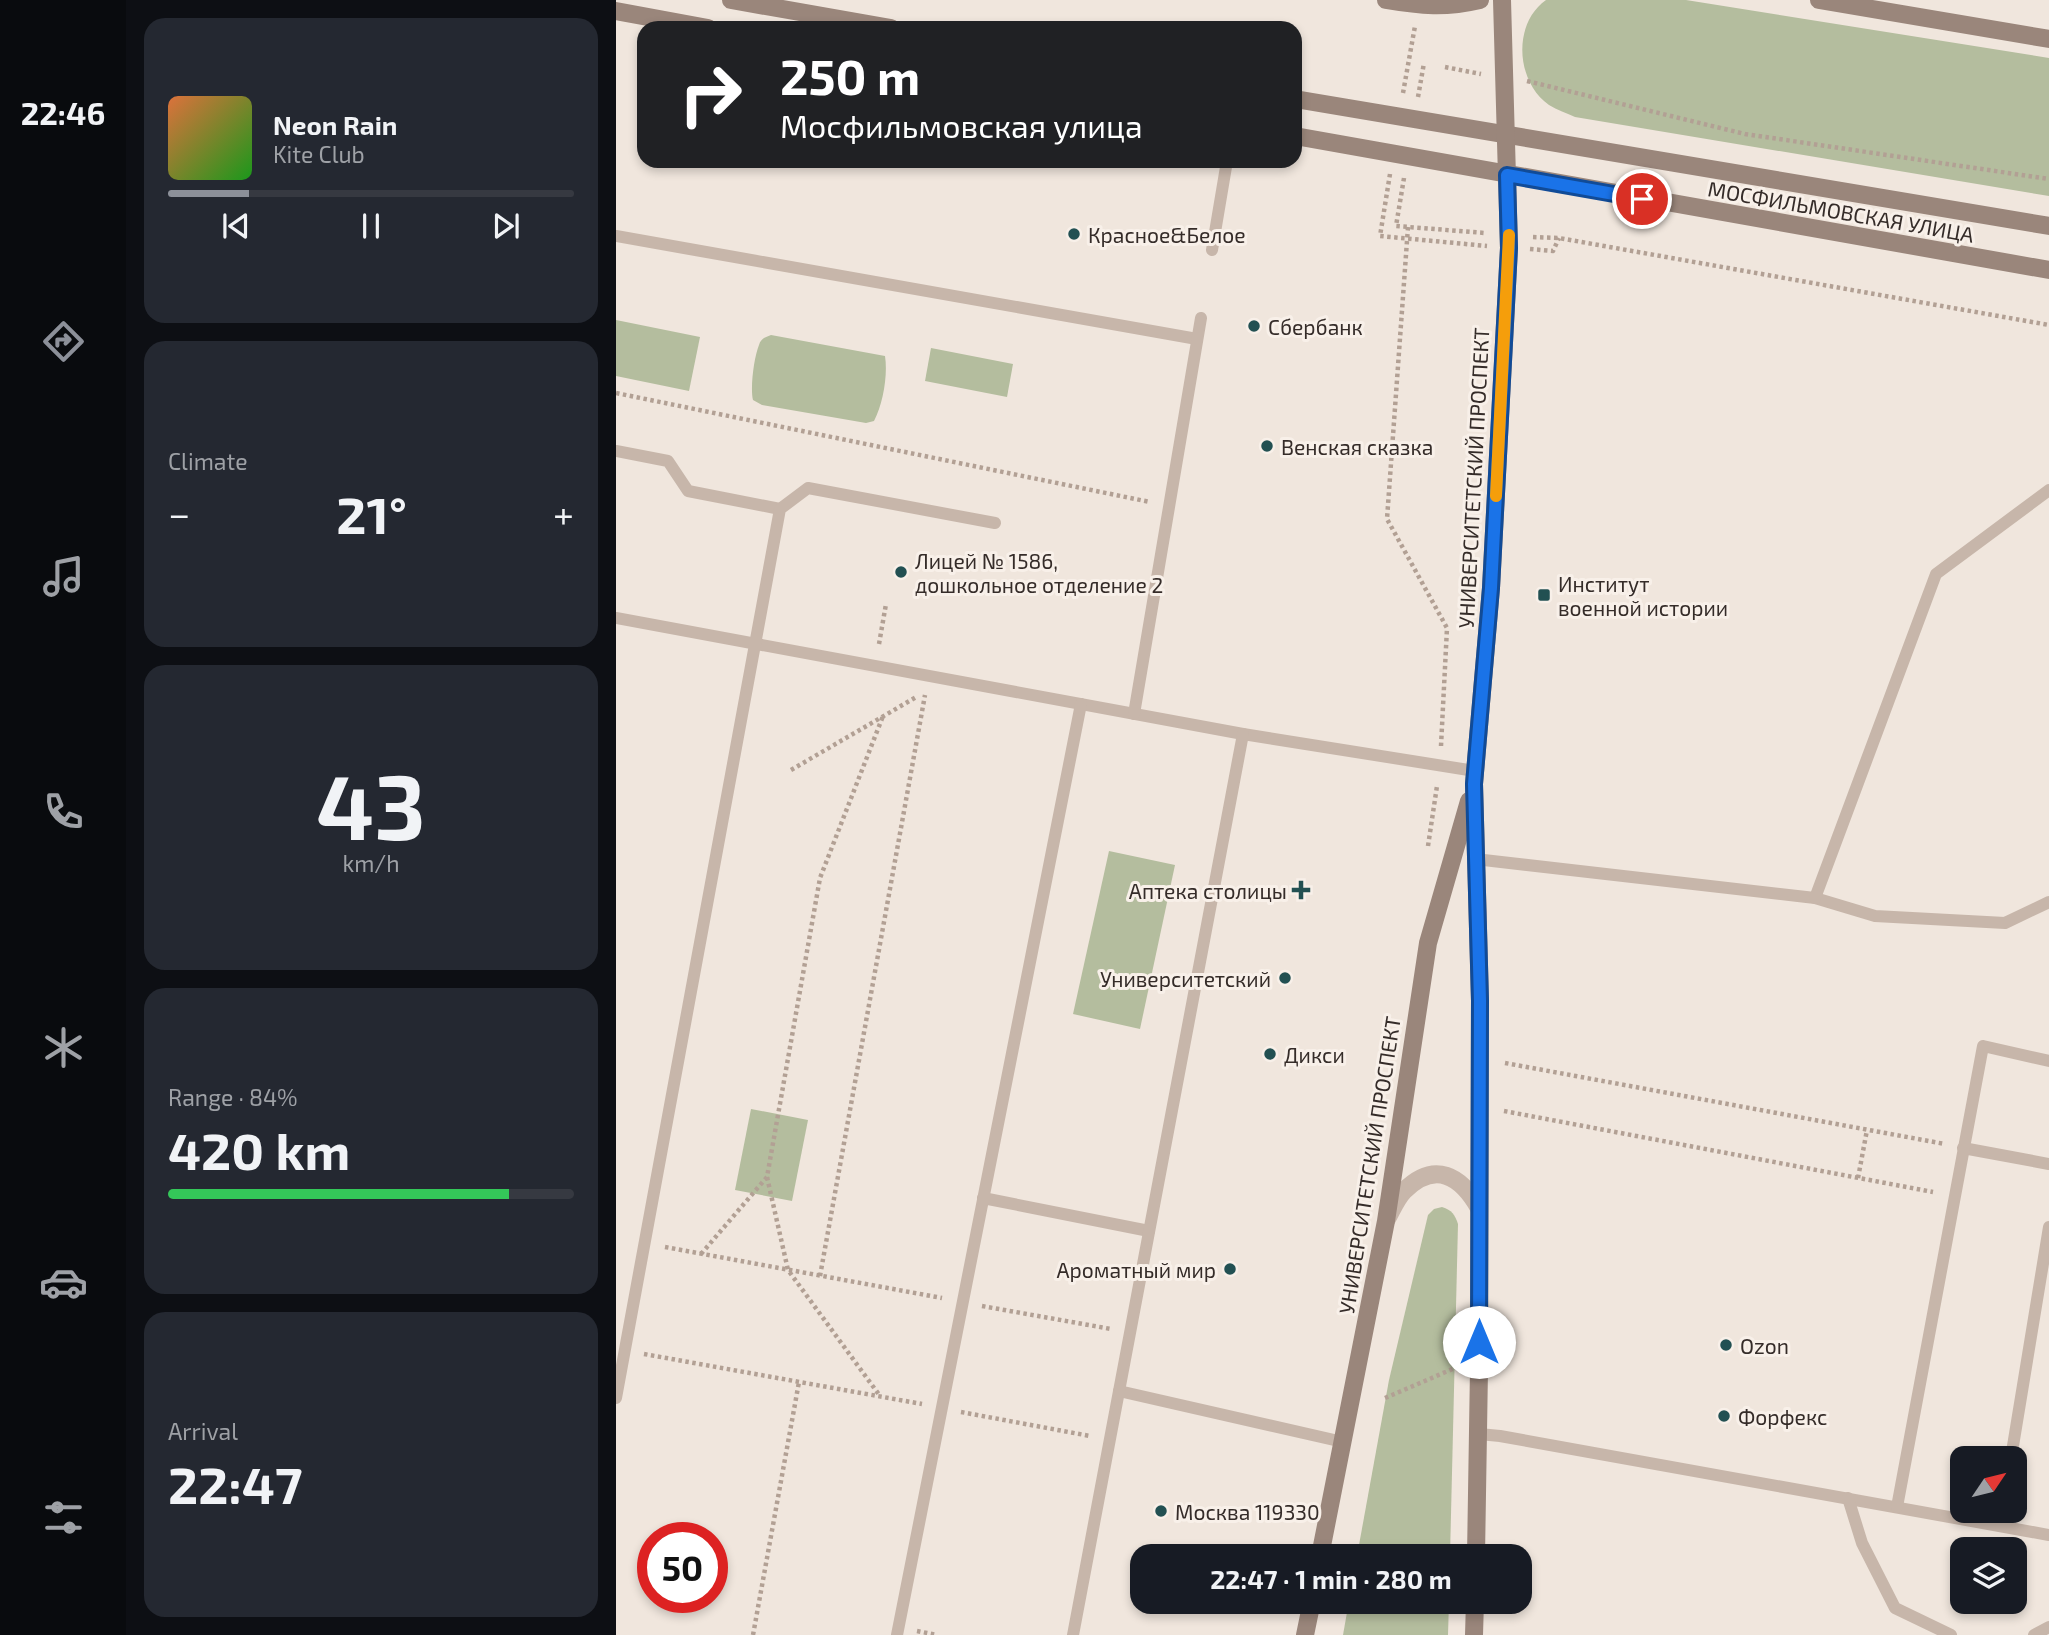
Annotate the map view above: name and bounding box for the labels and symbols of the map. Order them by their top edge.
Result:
pin [1612,169,1672,229]
street label: МОСФИЛЬМОВСКАЯ УЛИЦА [1706,175,1976,247]
place label: Красное&Белое [1088,222,1246,247]
marker: Красное&Белое [1066,226,1082,242]
place label: Сбербанк [1268,314,1363,339]
marker: Сбербанк [1246,318,1262,334]
street label: УНИВЕРСИТЕТСКИЙ ПРОСПЕКТ [1453,327,1493,629]
place label: Венская сказка [1281,434,1433,459]
marker: Венская сказка [1259,438,1275,454]
place label: Лицей № 1586, дошкольное отделение 2 [915,548,1163,597]
marker: Лицей № 1586, дошкольное отделение 2 [893,564,909,580]
place label: Институт военной истории [1558,571,1728,620]
marker: Институт военной истории [1536,587,1552,603]
place label: Аптека столицы [1129,878,1287,903]
marker: Аптека столицы [1293,882,1309,898]
place label: Университетский [1100,966,1271,991]
marker: Университетский [1277,970,1293,986]
street label: УНИВЕРСИТЕТСКИЙ ПРОСПЕКТ [1333,1014,1405,1316]
place label: Дикси [1284,1042,1345,1067]
marker: Дикси [1262,1046,1278,1062]
place label: Ароматный мир [1056,1257,1216,1282]
marker: Ароматный мир [1222,1261,1238,1277]
position arrow [1442,1305,1516,1379]
place label: Ozon [1740,1333,1789,1358]
marker: Ozon [1718,1337,1734,1353]
place label: Форфекс [1738,1404,1827,1429]
marker: Форфекс [1716,1408,1732,1424]
north arrow [1950,1446,2026,1522]
place label: Москва 119330 [1175,1499,1320,1524]
marker: Москва 119330 [1153,1503,1169,1519]
speed limit sign: 50 [637,1522,728,1613]

